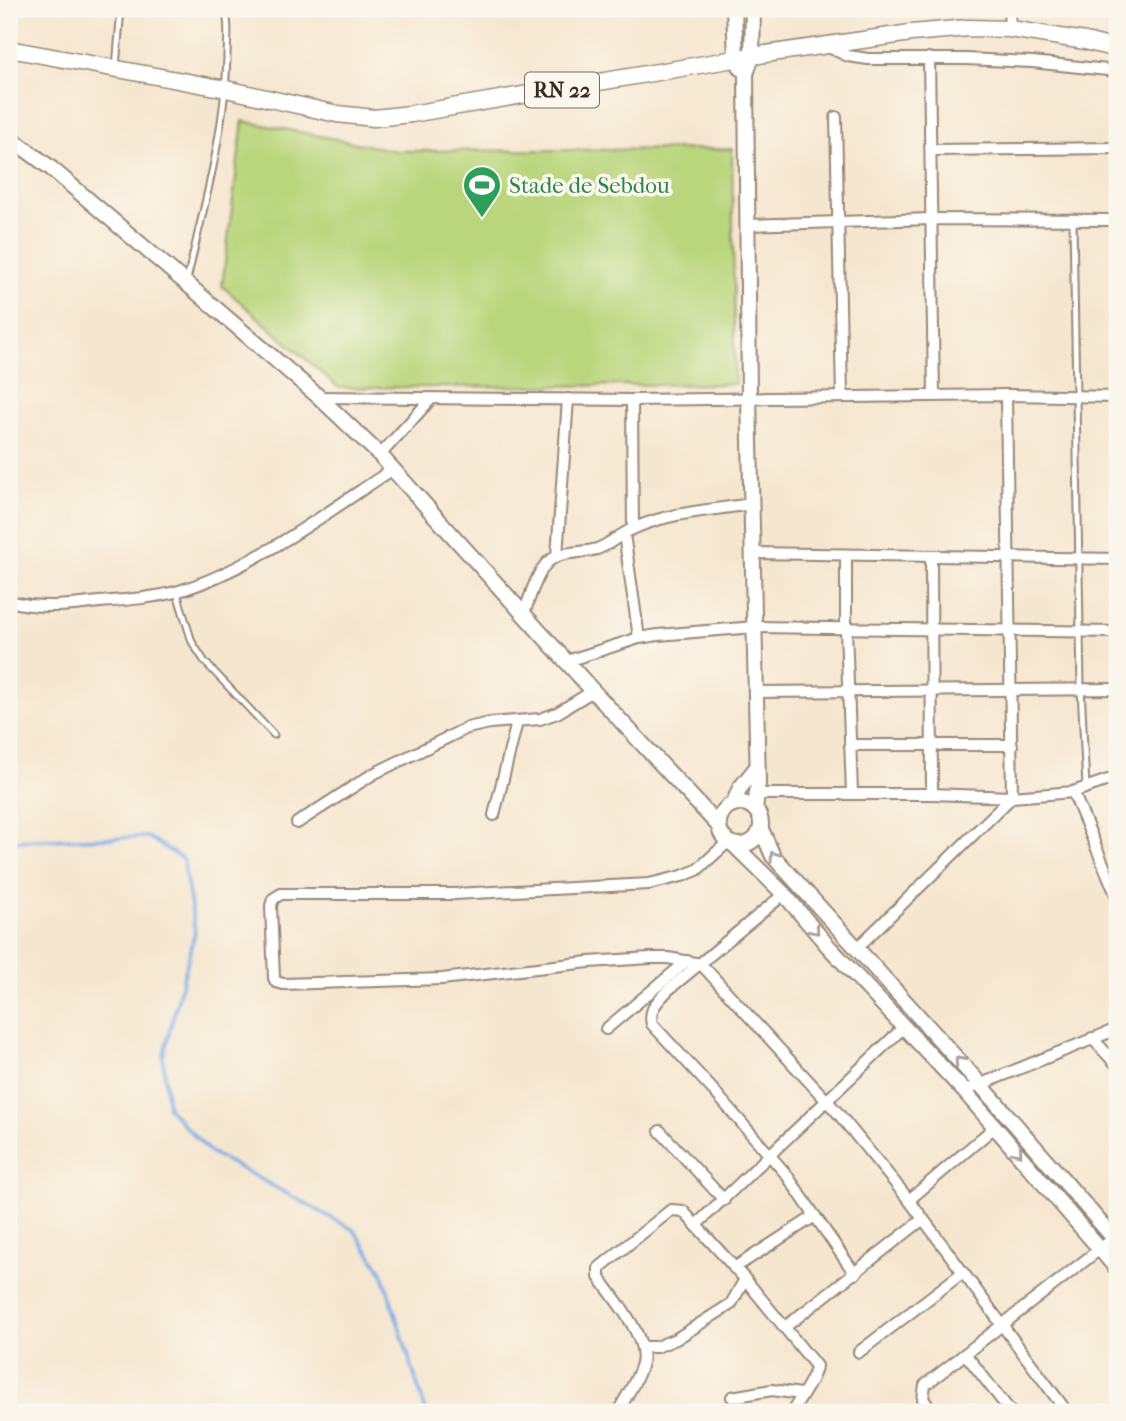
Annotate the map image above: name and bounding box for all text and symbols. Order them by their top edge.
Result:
road number: RN 22 [525,72,599,108]
sports icon: Stade de Sebdou [461,164,503,219]
place label: Stade de Sebdou [509,172,670,199]
one-way arrow [770,851,783,864]
one-way arrow [807,921,819,934]
one-way arrow [955,1057,967,1070]
one-way arrow [1010,1144,1022,1157]

